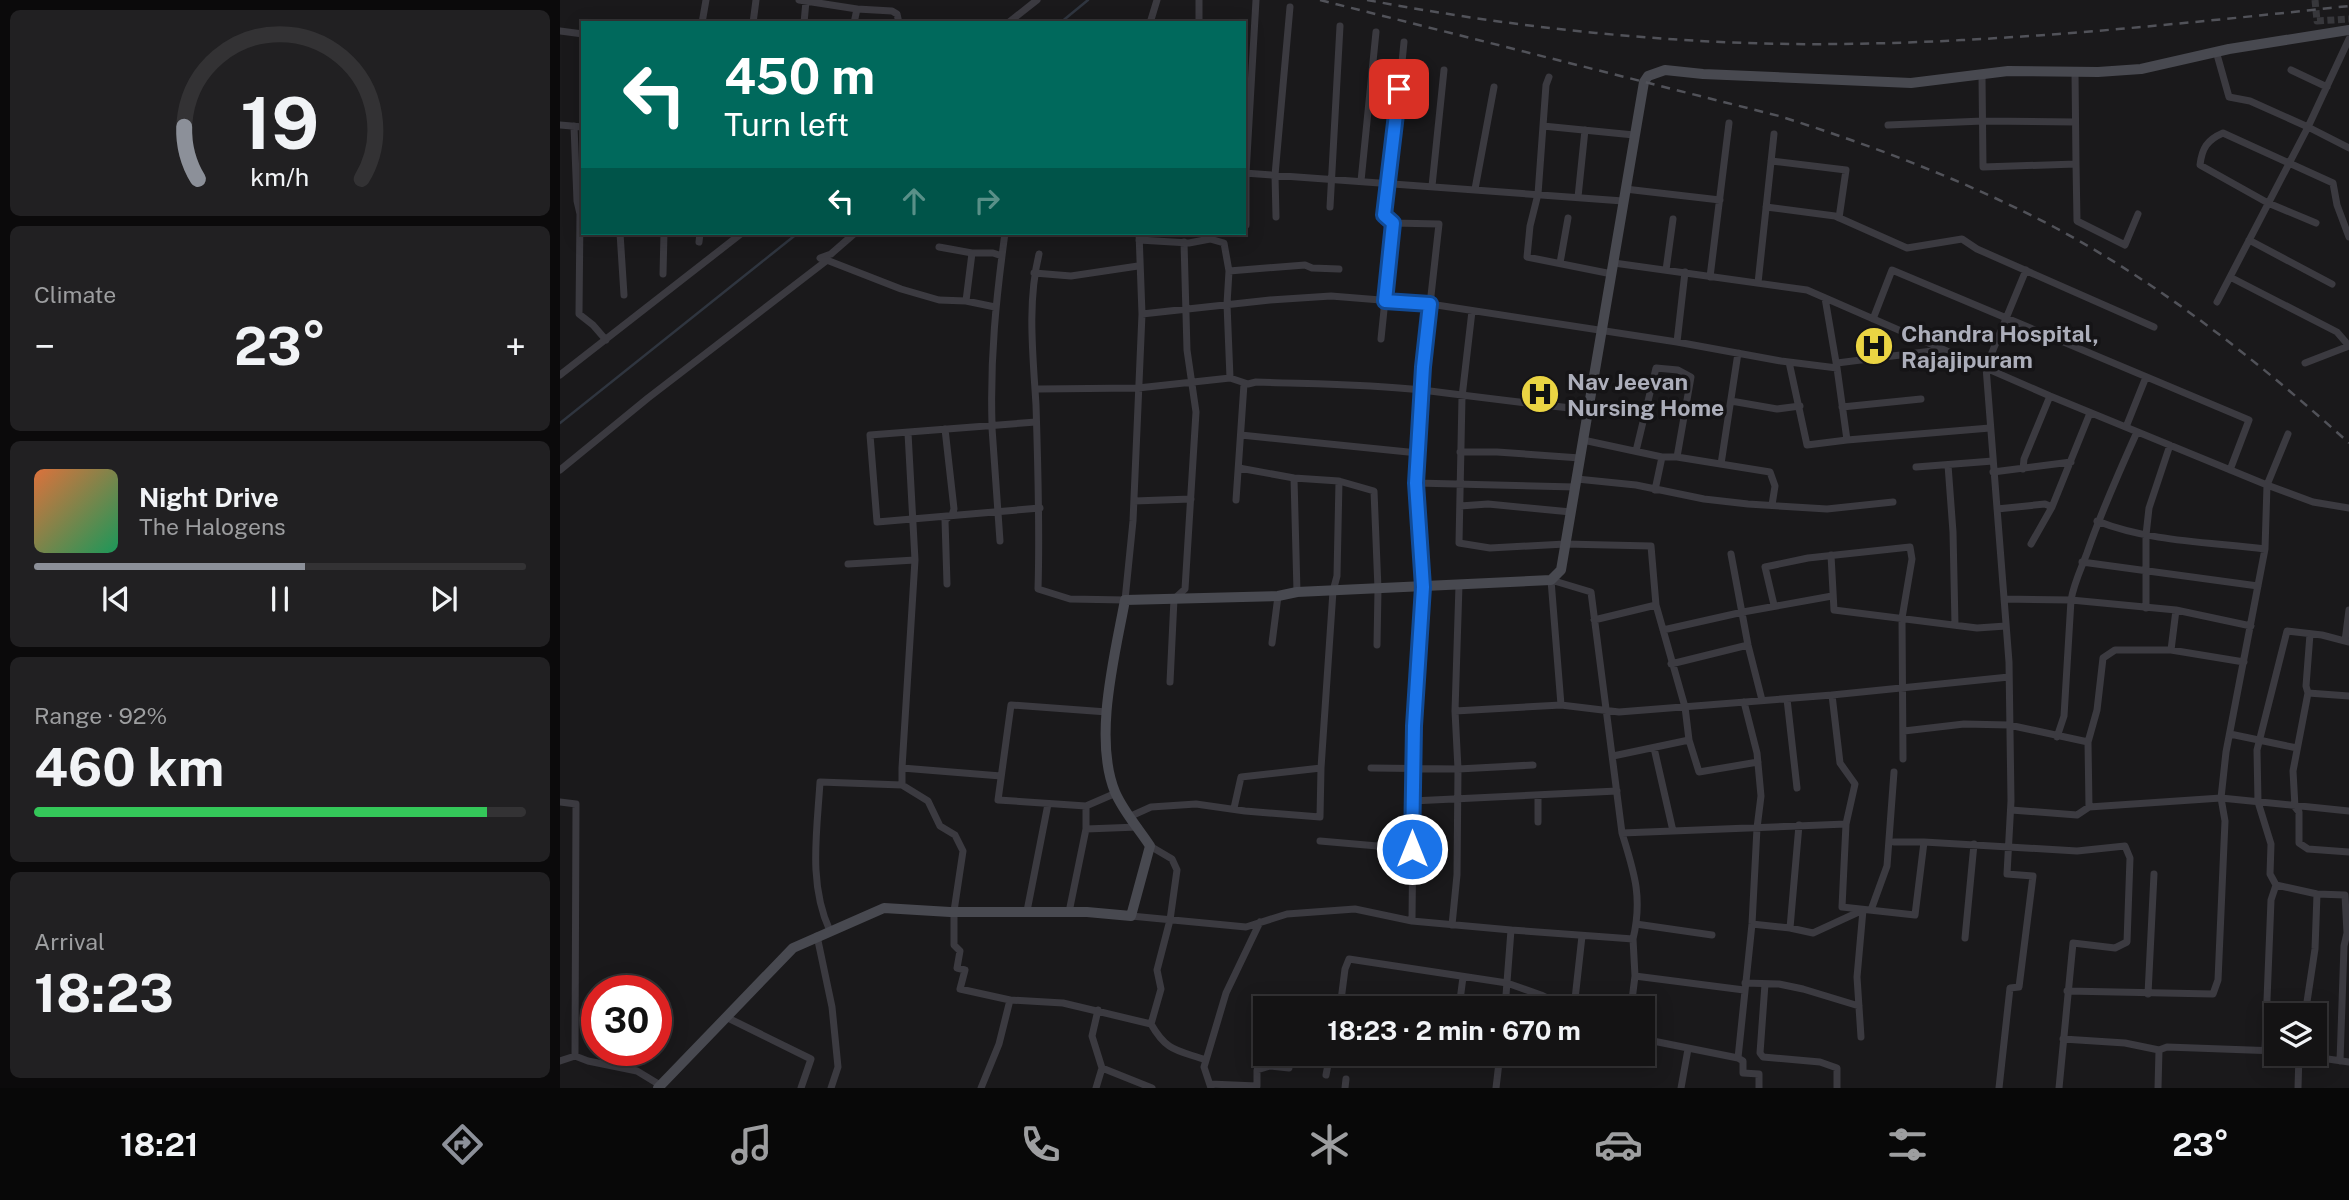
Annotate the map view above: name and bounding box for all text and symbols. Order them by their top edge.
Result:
text: 450 m [724,47,875,105]
icon: left [609,49,700,140]
pin [1369,59,1429,119]
icon: arrive [1380,70,1418,108]
text: 19 [240,80,320,165]
text: Turn left [724,106,849,143]
text: km/h [251,162,309,192]
icon: left [822,182,860,220]
icon: ahead [895,182,933,220]
icon: right [968,182,1006,220]
text: Climate [34,281,116,308]
text: 23° [234,316,326,377]
place label: Chandra Hospital, Rajajipuram [1901,320,2099,373]
text: − [34,324,55,369]
text: + [505,324,526,369]
hospital icon: Chandra Hospital, Rajajipuram [1853,325,1895,367]
place label: Nav Jeevan Nursing Home [1567,368,1724,421]
hospital icon: Nav Jeevan Nursing Home [1519,373,1561,415]
text: Night Drive [139,482,279,513]
text: The Halogens [139,513,286,540]
icon: previous [97,580,135,618]
icon: pause [261,580,299,618]
icon: next [425,580,463,618]
text: Range · 92% [34,702,167,729]
text: 460 km [34,737,224,798]
position arrow [1375,812,1449,886]
text: Arrival [34,928,105,955]
text: 18:23 [34,963,174,1024]
speed limit sign: 30 [581,975,672,1066]
map controls [2264,1003,2327,1066]
button: layers [2264,1003,2327,1066]
text: 18:23 · 2 min · 670 m [1327,1015,1581,1046]
icon: directions [438,1120,487,1169]
icon: music [727,1120,776,1169]
icon: phone [1016,1120,1065,1169]
icon: climate [1305,1120,1354,1169]
icon: car [1594,1120,1643,1169]
icon: filters [1883,1120,1932,1169]
text: 18:21 [120,1126,198,1163]
text: 23° [2172,1126,2229,1163]

